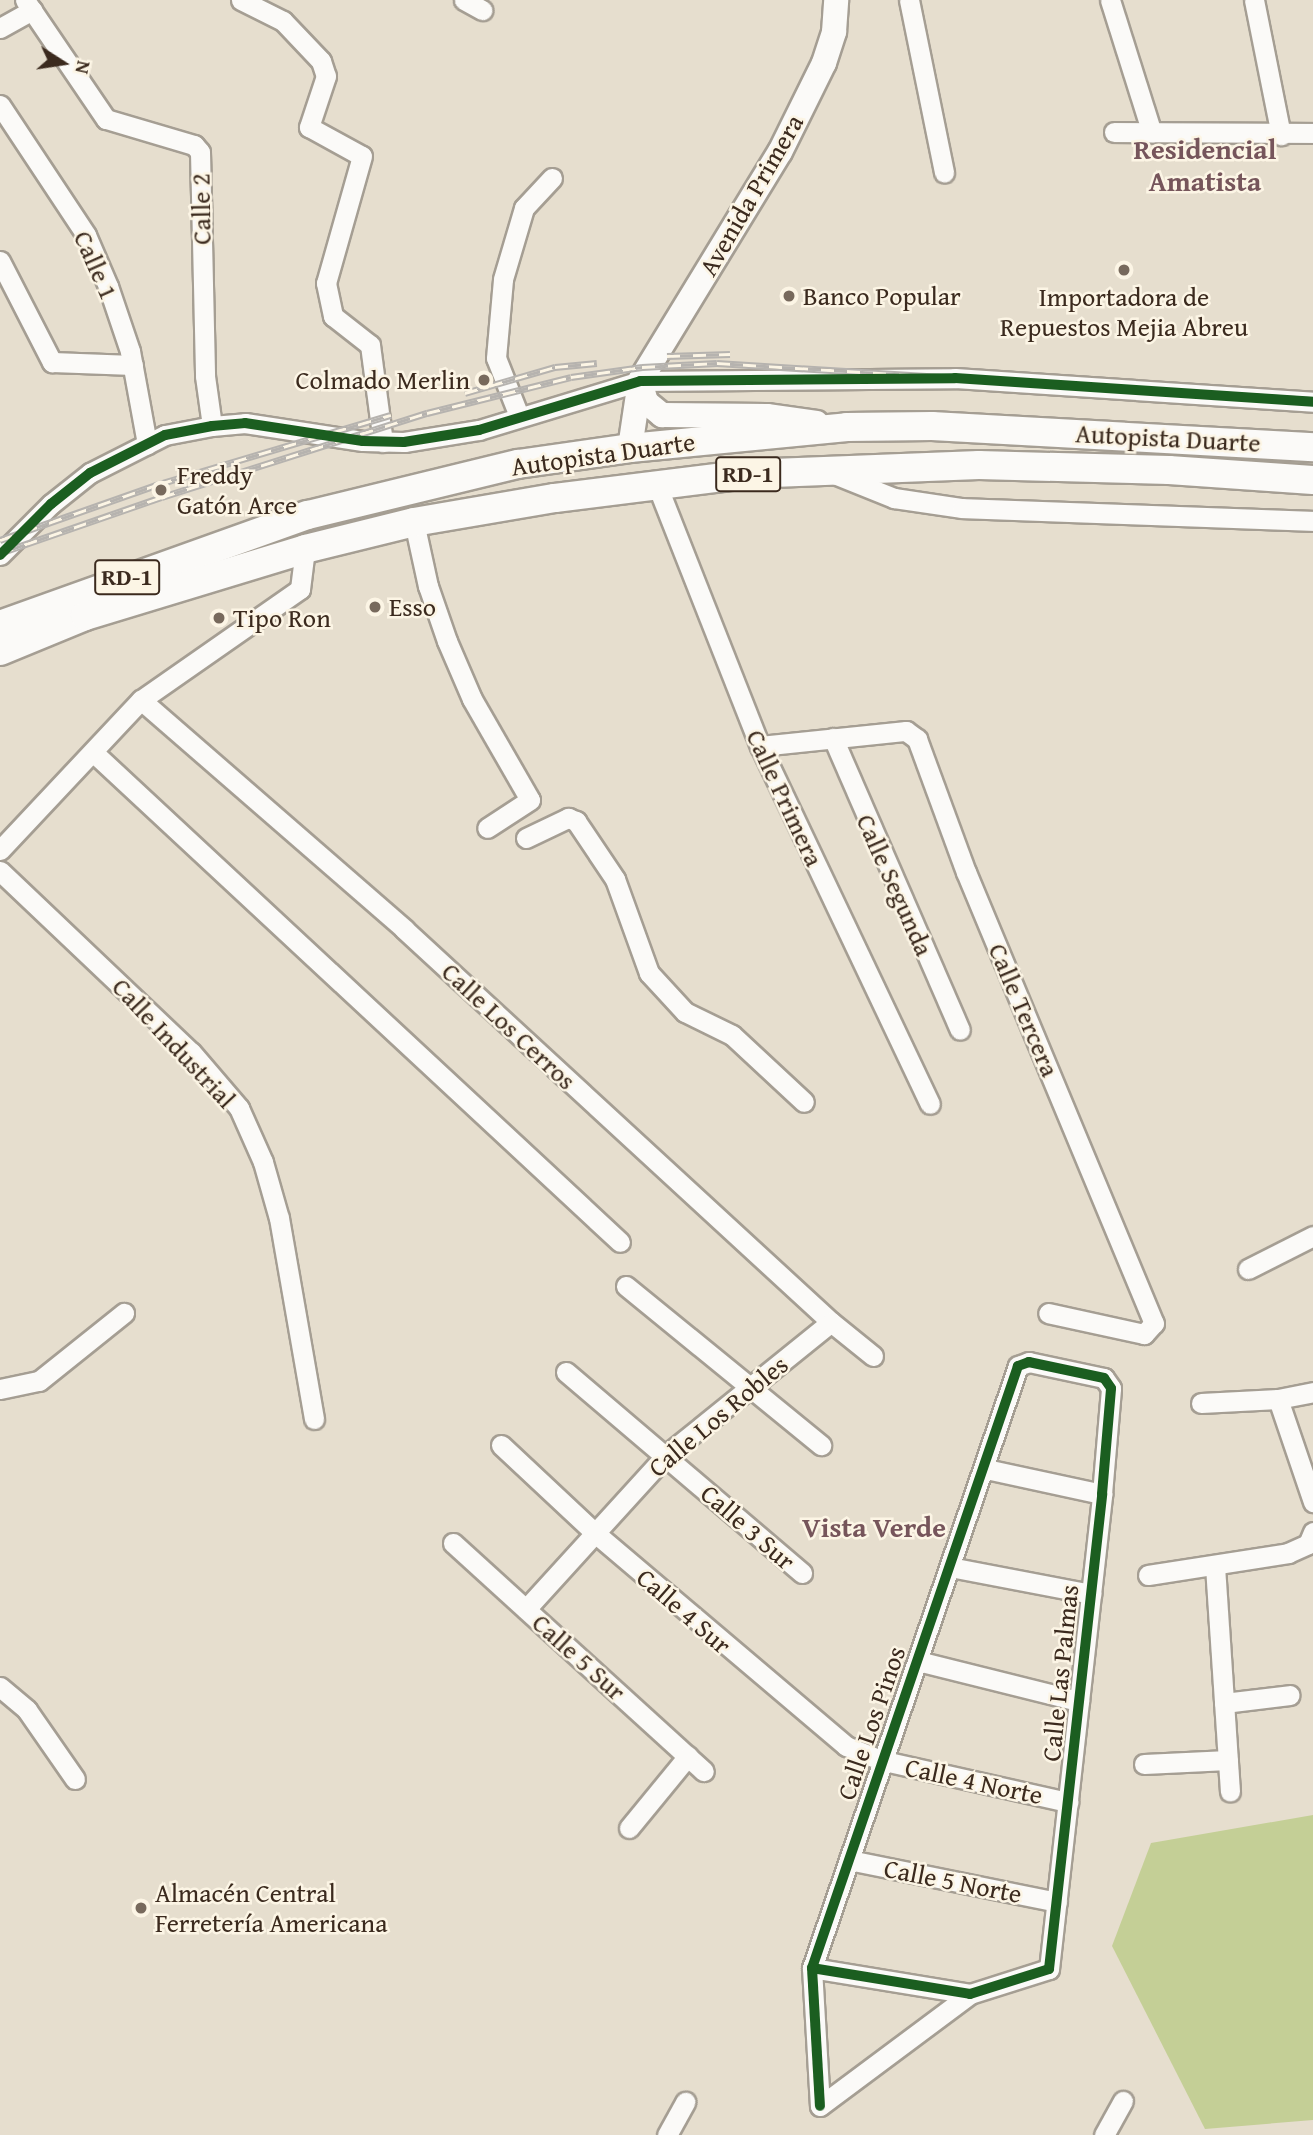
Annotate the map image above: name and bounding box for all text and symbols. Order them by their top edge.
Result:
north arrow [28,28,98,98]
text: N [69,58,99,76]
street label: Avenida Primera [692,109,810,281]
district label: Residencial Amatista [1134,132,1276,198]
street label: Calle 2 [185,173,217,245]
street label: Calle 1 [67,226,125,304]
marker: Importadora de Repuestos Mejia Abreu [1116,262,1132,278]
place label: Banco Popular [803,280,961,312]
place label: Importadora de Repuestos Mejia Abreu [1000,281,1248,342]
marker: Banco Popular [781,288,797,304]
place label: Colmado Merlin [295,364,470,396]
marker: Colmado Merlin [476,372,492,388]
street label: Autopista Duarte [1075,418,1261,458]
street label: Autopista Duarte [509,426,697,482]
road number: RD-1 [715,453,781,494]
place label: Freddy Gatón Arce [177,459,297,520]
marker: Freddy Gatón Arce [151,480,171,500]
road number: RD-1 [94,556,160,598]
place label: Esso [389,591,436,623]
marker: Esso [367,599,383,615]
place label: Tipo Ron [233,602,331,634]
marker: Tipo Ron [211,610,227,626]
street label: Calle Primera [740,725,830,871]
street label: Calle Segunda [850,809,940,961]
street label: Calle Tercera [982,939,1066,1081]
street label: Calle Los Cerros [436,956,582,1096]
street label: Calle Industrial [106,971,242,1115]
street label: Calle Los Robles [642,1349,794,1483]
street label: Calle 3 Sur [694,1478,802,1576]
district label: Vista Verde [802,1510,946,1544]
street label: Calle 4 Sur [630,1562,738,1660]
street label: Calle Las Palmas [1035,1583,1085,1763]
street label: Calle 5 Sur [526,1607,632,1707]
street label: Calle Los Pinos [830,1642,912,1804]
street label: Calle 4 Norte [903,1751,1045,1811]
street label: Calle 5 Norte [882,1852,1024,1910]
place label: Almacén Central Ferretería Americana [155,1877,387,1938]
marker: Almacén Central Ferretería Americana [133,1900,149,1916]

